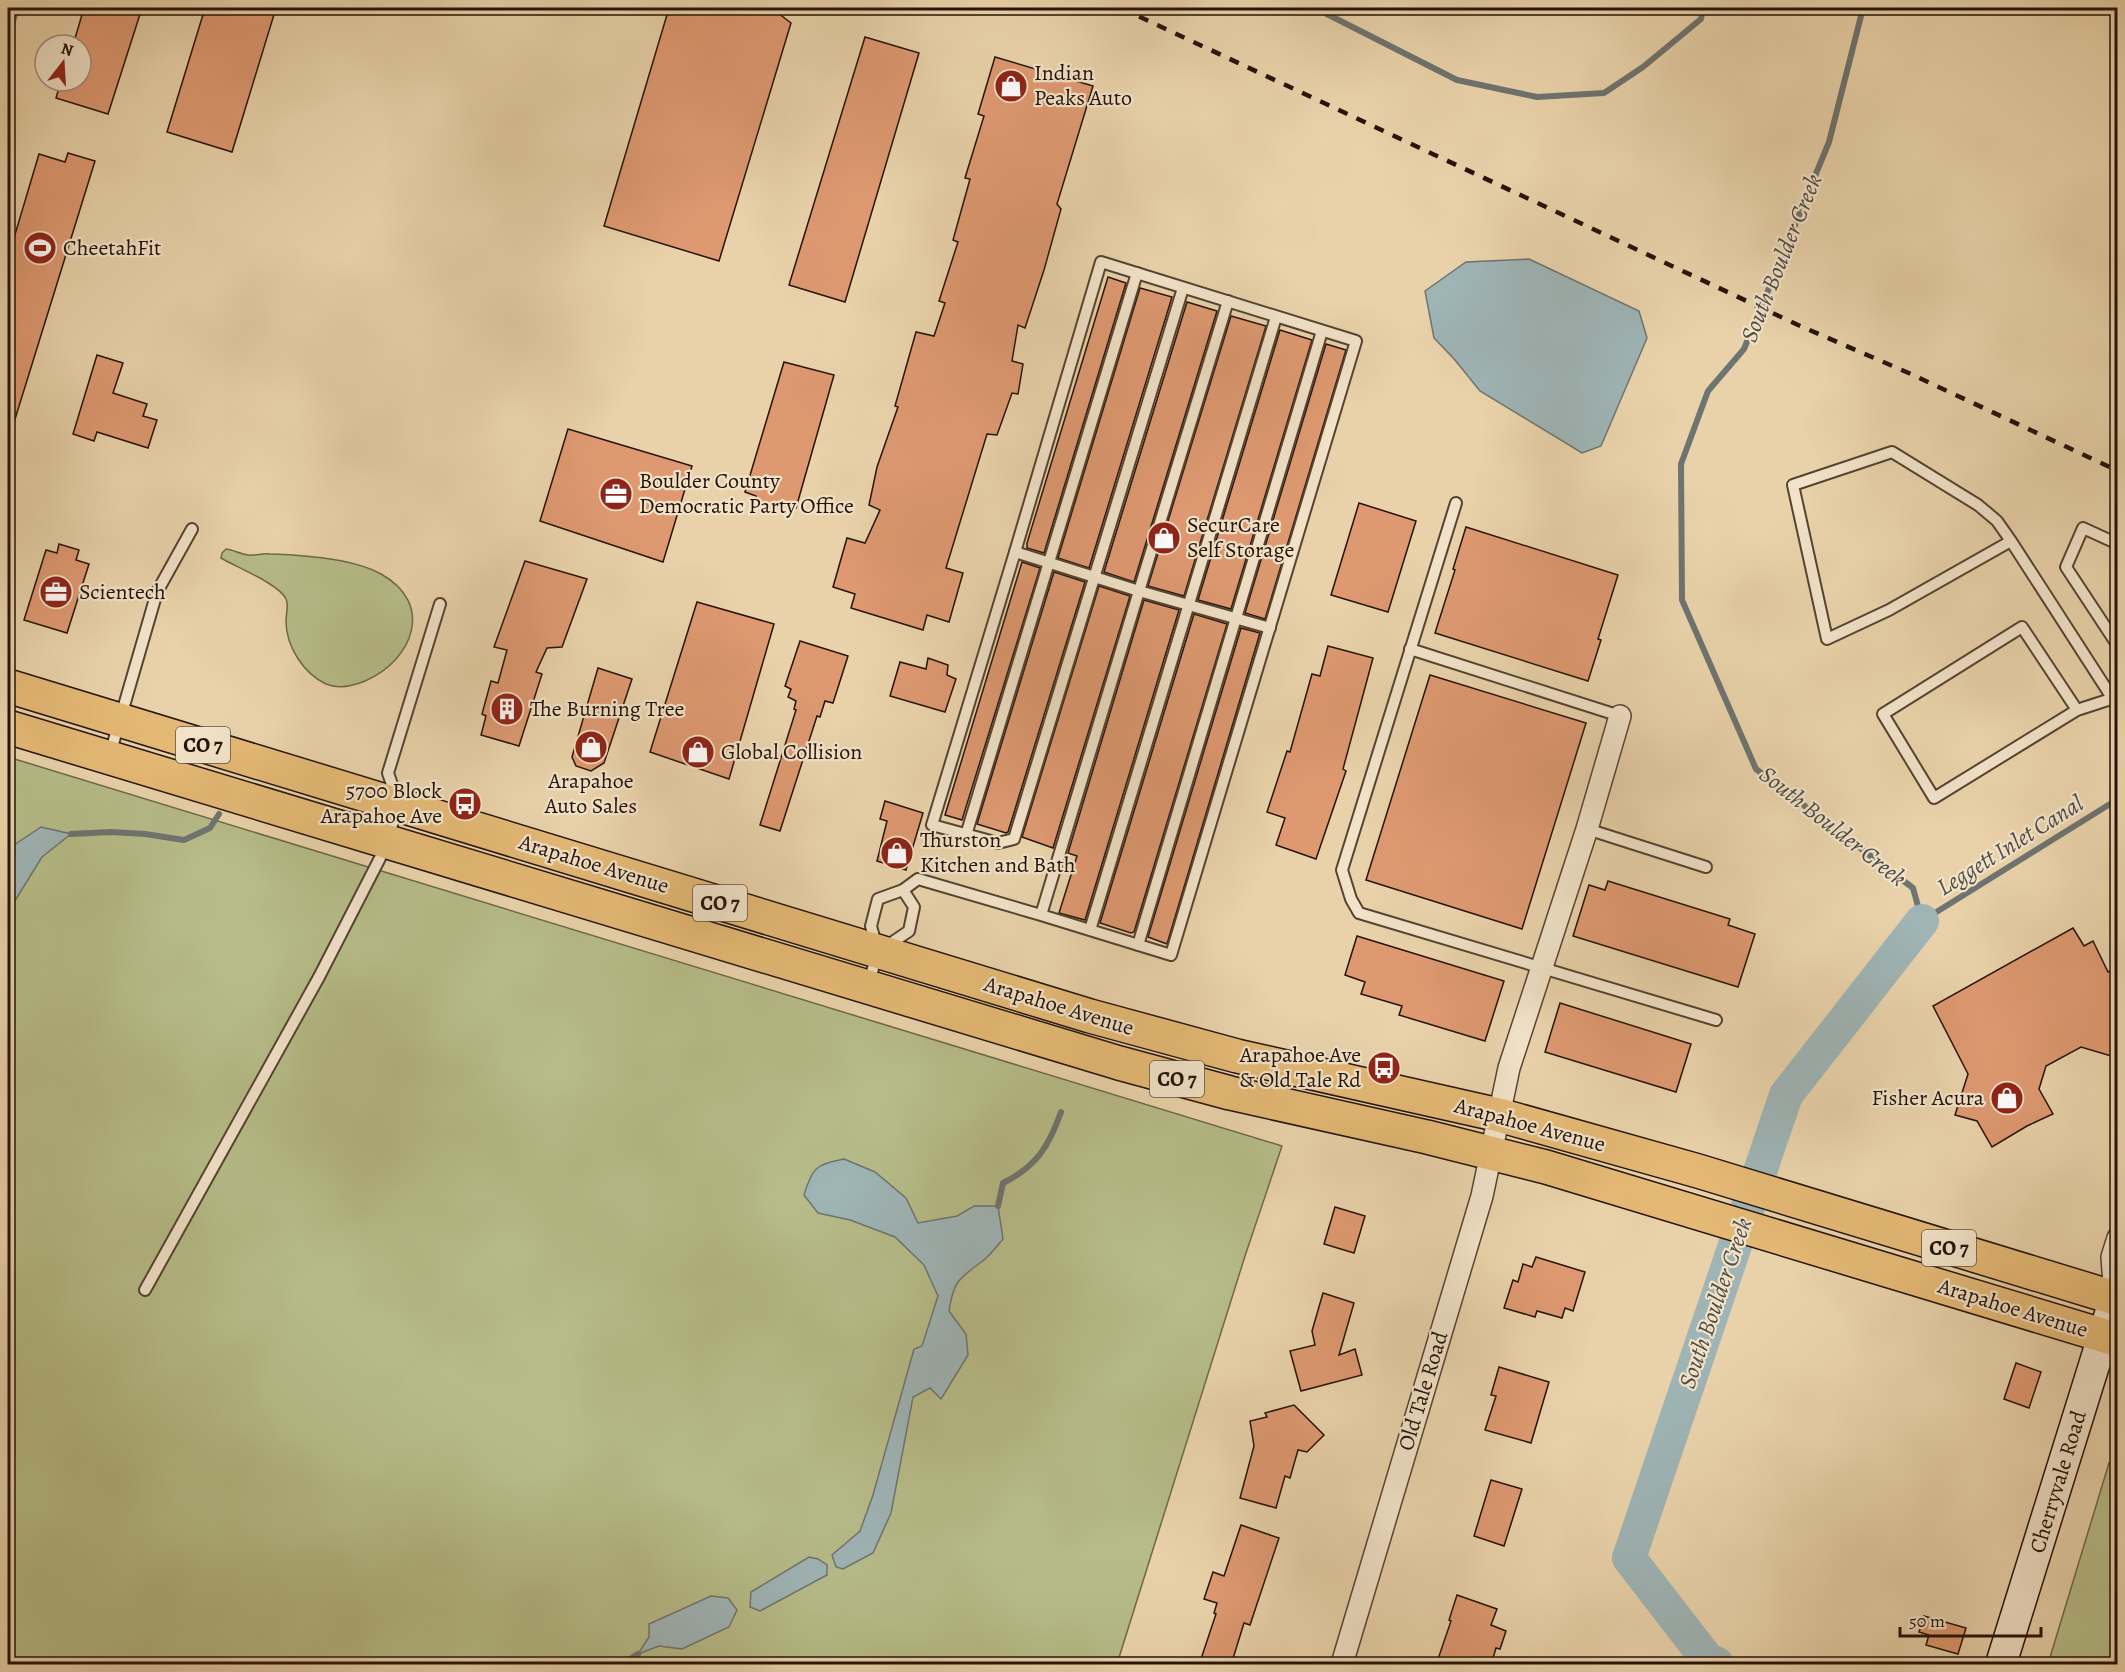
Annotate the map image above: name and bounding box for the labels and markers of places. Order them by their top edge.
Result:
place label: Indian Peaks Auto [1034,58,1132,113]
shop icon: Indian Peaks Auto [993,68,1029,104]
sports icon: CheetahFit [22,230,58,266]
place label: CheetahFit [63,233,161,263]
place label: Boulder County Democratic Party Office [639,466,854,521]
office icon: Boulder County Democratic Party Office [598,476,634,512]
place label: SecurCare Self Storage [1187,510,1294,565]
shop icon: SecurCare Self Storage [1146,520,1182,556]
office icon: Scientech [38,574,74,610]
place label: Scientech [79,577,166,607]
building icon: The Burning Tree [489,691,525,727]
place label: The Burning Tree [530,694,684,724]
shop icon: Arapahoe Auto Sales [573,729,609,765]
shop icon: Global Collision [680,734,716,770]
place label: Global Collision [721,737,862,767]
place label: Arapahoe Auto Sales [544,766,637,821]
place label: 5700 Block Arapahoe Ave [320,776,442,831]
bus stop icon: 5700 Block Arapahoe Ave [447,786,483,822]
place label: Thurston Kitchen and Bath [920,825,1076,880]
shop icon: Thurston Kitchen and Bath [879,835,915,871]
place label: Arapahoe Ave & Old Tale Rd [1239,1040,1361,1095]
bus stop icon: Arapahoe Ave & Old Tale Rd [1366,1050,1402,1086]
shop icon: Fisher Acura [1989,1080,2025,1116]
place label: Fisher Acura [1872,1083,1985,1113]

